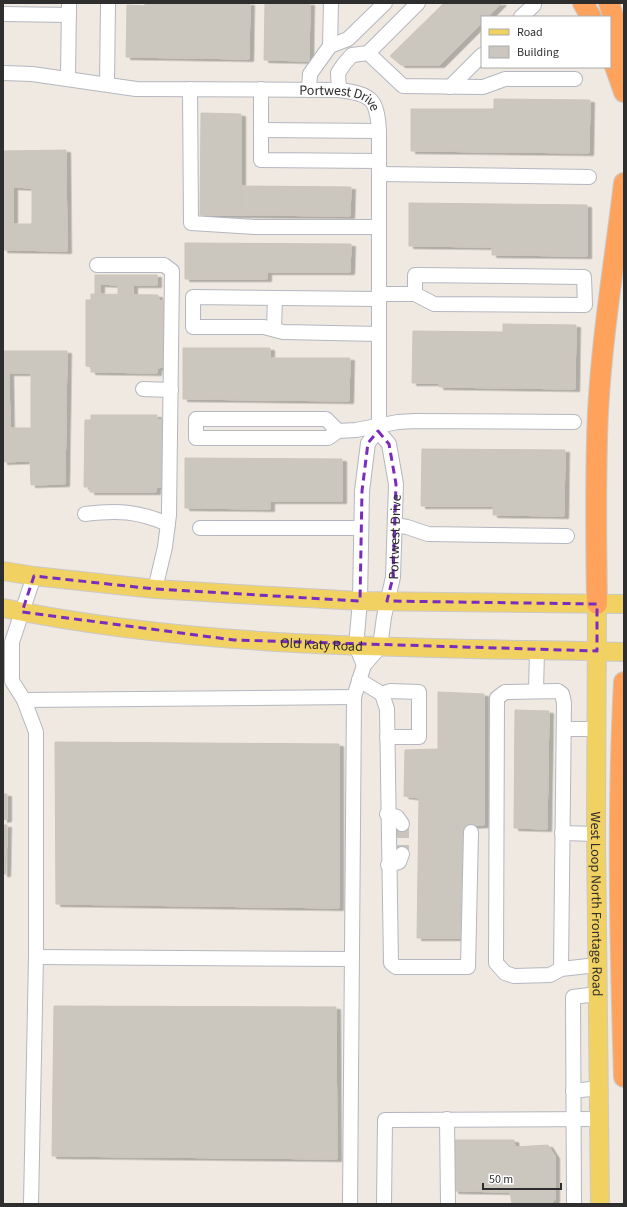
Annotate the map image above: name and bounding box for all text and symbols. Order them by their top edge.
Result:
legend [481,16,611,68]
text: Road [517,24,543,41]
text: Building [517,44,559,61]
street label: Portwest Drive [299,81,385,114]
street label: Portwest Drive [384,494,407,580]
street label: Old Katy Road [280,633,363,657]
street label: West Loop North Frontage Road [585,811,607,997]
scale bar [483,1165,561,1191]
text: 50 m [489,1171,513,1188]

